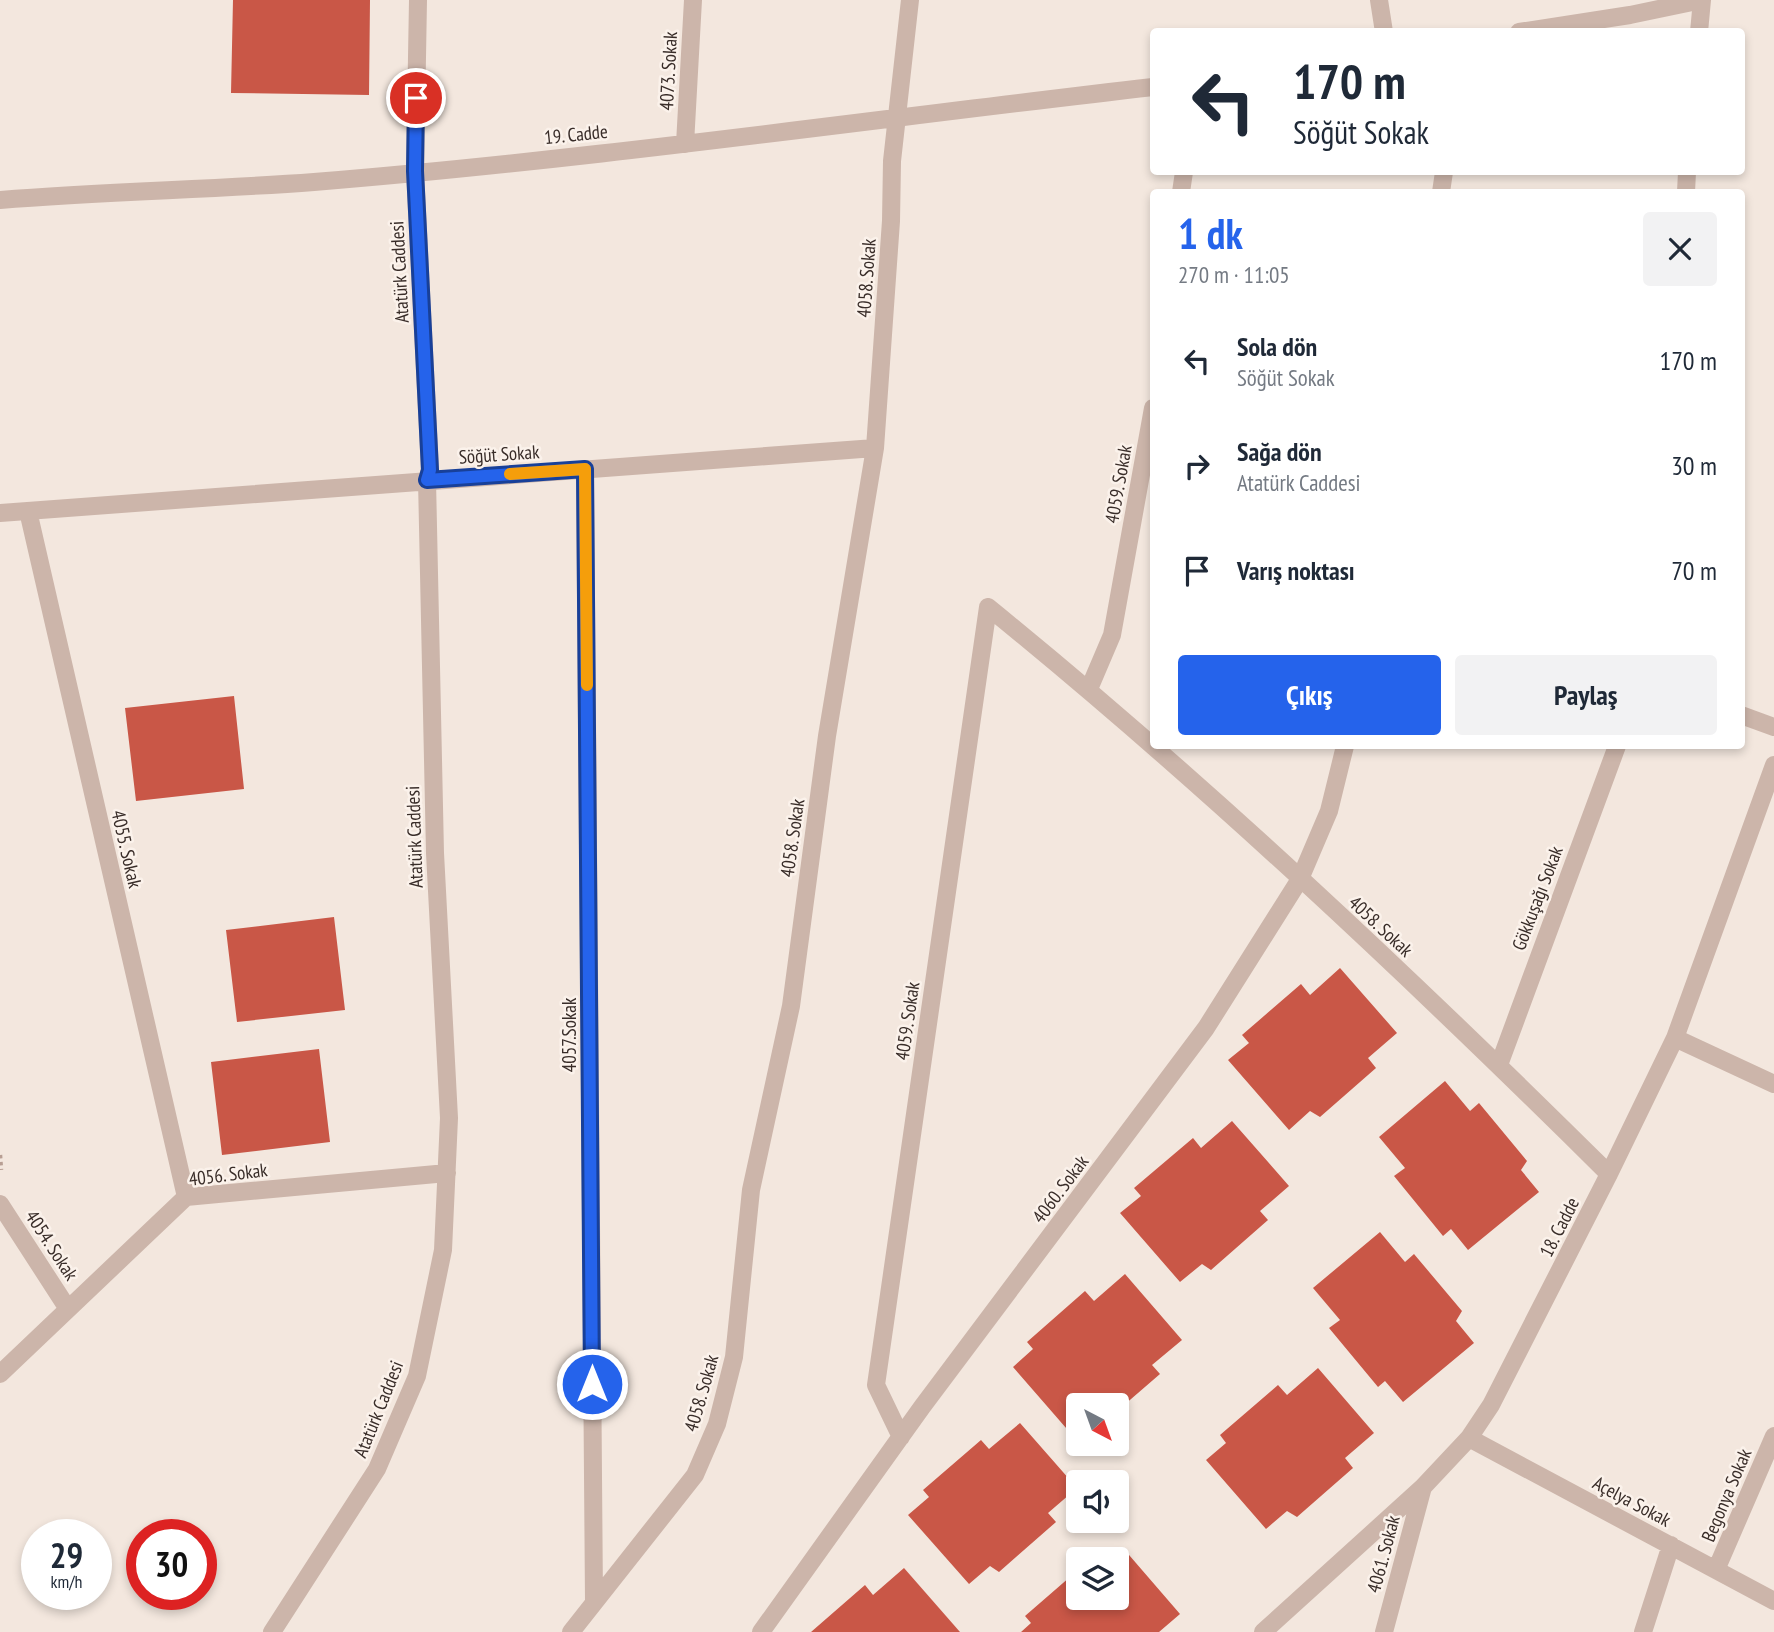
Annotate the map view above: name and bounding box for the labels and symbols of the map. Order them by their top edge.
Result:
street label: 4073. Sokak [654,30,682,111]
pin [386,68,446,128]
street label: 19. Cadde [543,119,609,149]
street label: Atatürk Caddesi [384,220,414,324]
street label: 4058. Sokak [851,237,881,318]
street label: Söğüt Sokak [458,439,541,469]
street label: 4059. Sokak [1099,442,1137,525]
street label: Atatürk Caddesi [400,786,428,888]
street label: 4058. Sokak [775,797,809,879]
street label: 4055. Sokak [106,808,148,891]
street label: Gökkuşağı Sokak [1506,842,1568,953]
street label: 4058. Sokak [1344,890,1419,962]
street label: 4059. Sokak [890,980,924,1062]
street label: 4057.Sokak [557,997,581,1072]
street label: 4060. Sokak [1027,1150,1094,1228]
street label: 4056. Sokak [187,1157,269,1191]
street label: 18. Cadde [1534,1193,1584,1261]
street label: 4054. Sokak [20,1205,84,1285]
position arrow [555,1347,629,1421]
street label: 4058. Sokak [679,1351,724,1434]
street label: Atatürk Caddesi [348,1357,408,1461]
north arrow [1066,1393,1129,1456]
street label: Begonya Sokak [1696,1444,1757,1545]
street label: Açelya Sokak [1589,1470,1676,1532]
street label: 4061. Sokak [1361,1512,1405,1595]
speed limit sign: 30 [126,1519,217,1610]

